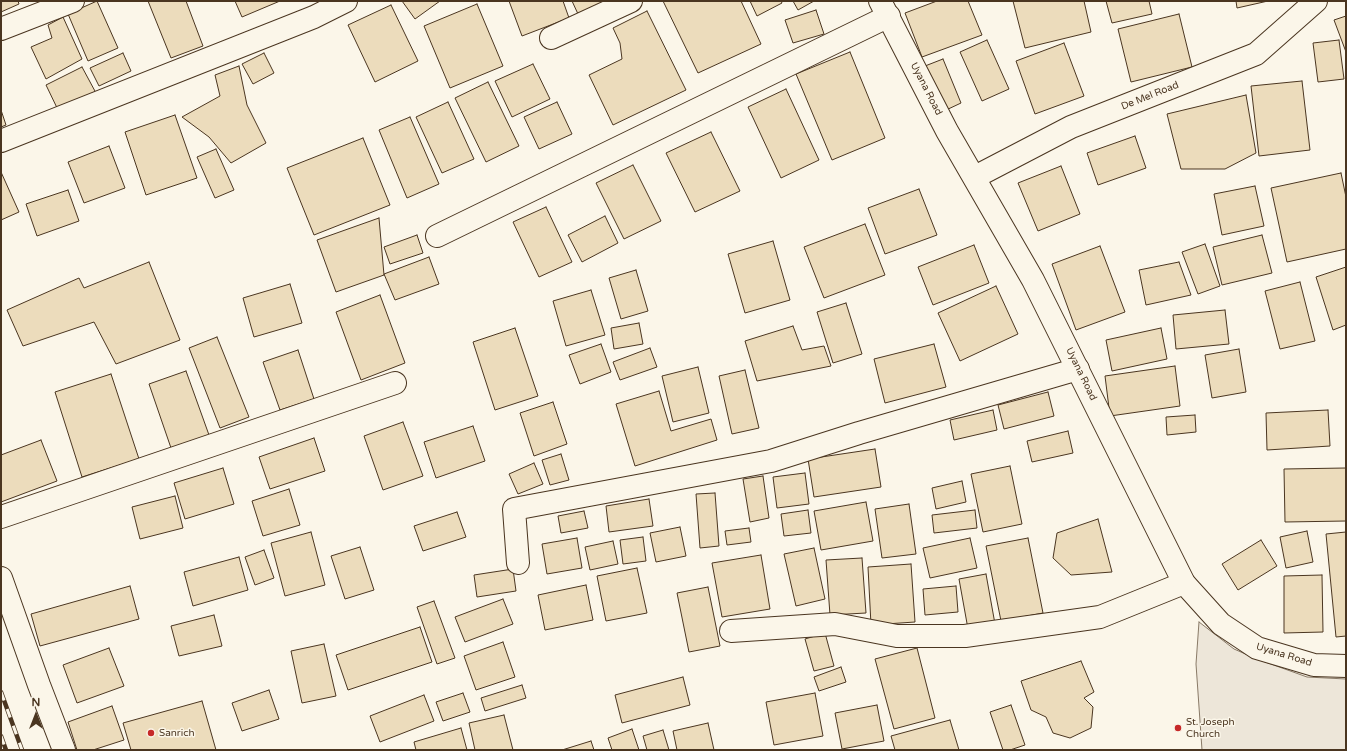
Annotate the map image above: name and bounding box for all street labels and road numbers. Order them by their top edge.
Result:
street label: Uyana Road [908,60,944,118]
street label: De Mel Road [1119,79,1181,113]
street label: Uyana Road [1063,345,1099,403]
street label: Uyana Road [1255,641,1313,669]

